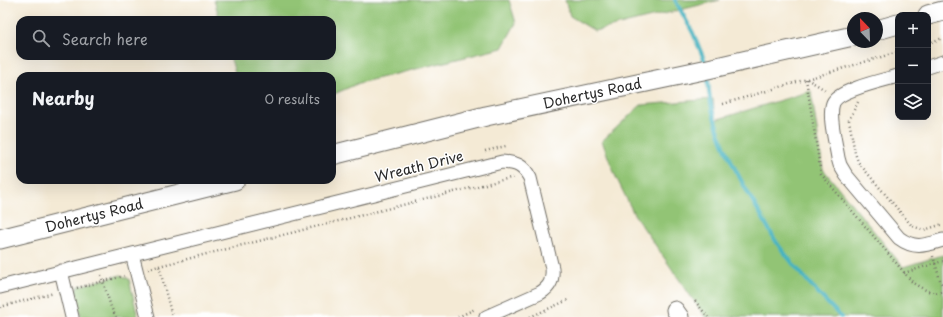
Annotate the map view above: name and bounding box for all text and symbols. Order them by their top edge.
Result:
north arrow [847,12,883,48]
map controls [895,12,931,120]
button: + [895,12,931,48]
search box [16,16,336,60]
icon: search [30,27,52,49]
text: Search here [62,27,148,50]
button: − [895,48,931,84]
street label: Dohertys Road [541,72,643,114]
button: layers [895,84,931,120]
text: Nearby [32,85,94,111]
text: 0 results [265,89,320,108]
street label: Wreath Drive [372,145,466,187]
street label: Dohertys Road [43,193,145,237]

